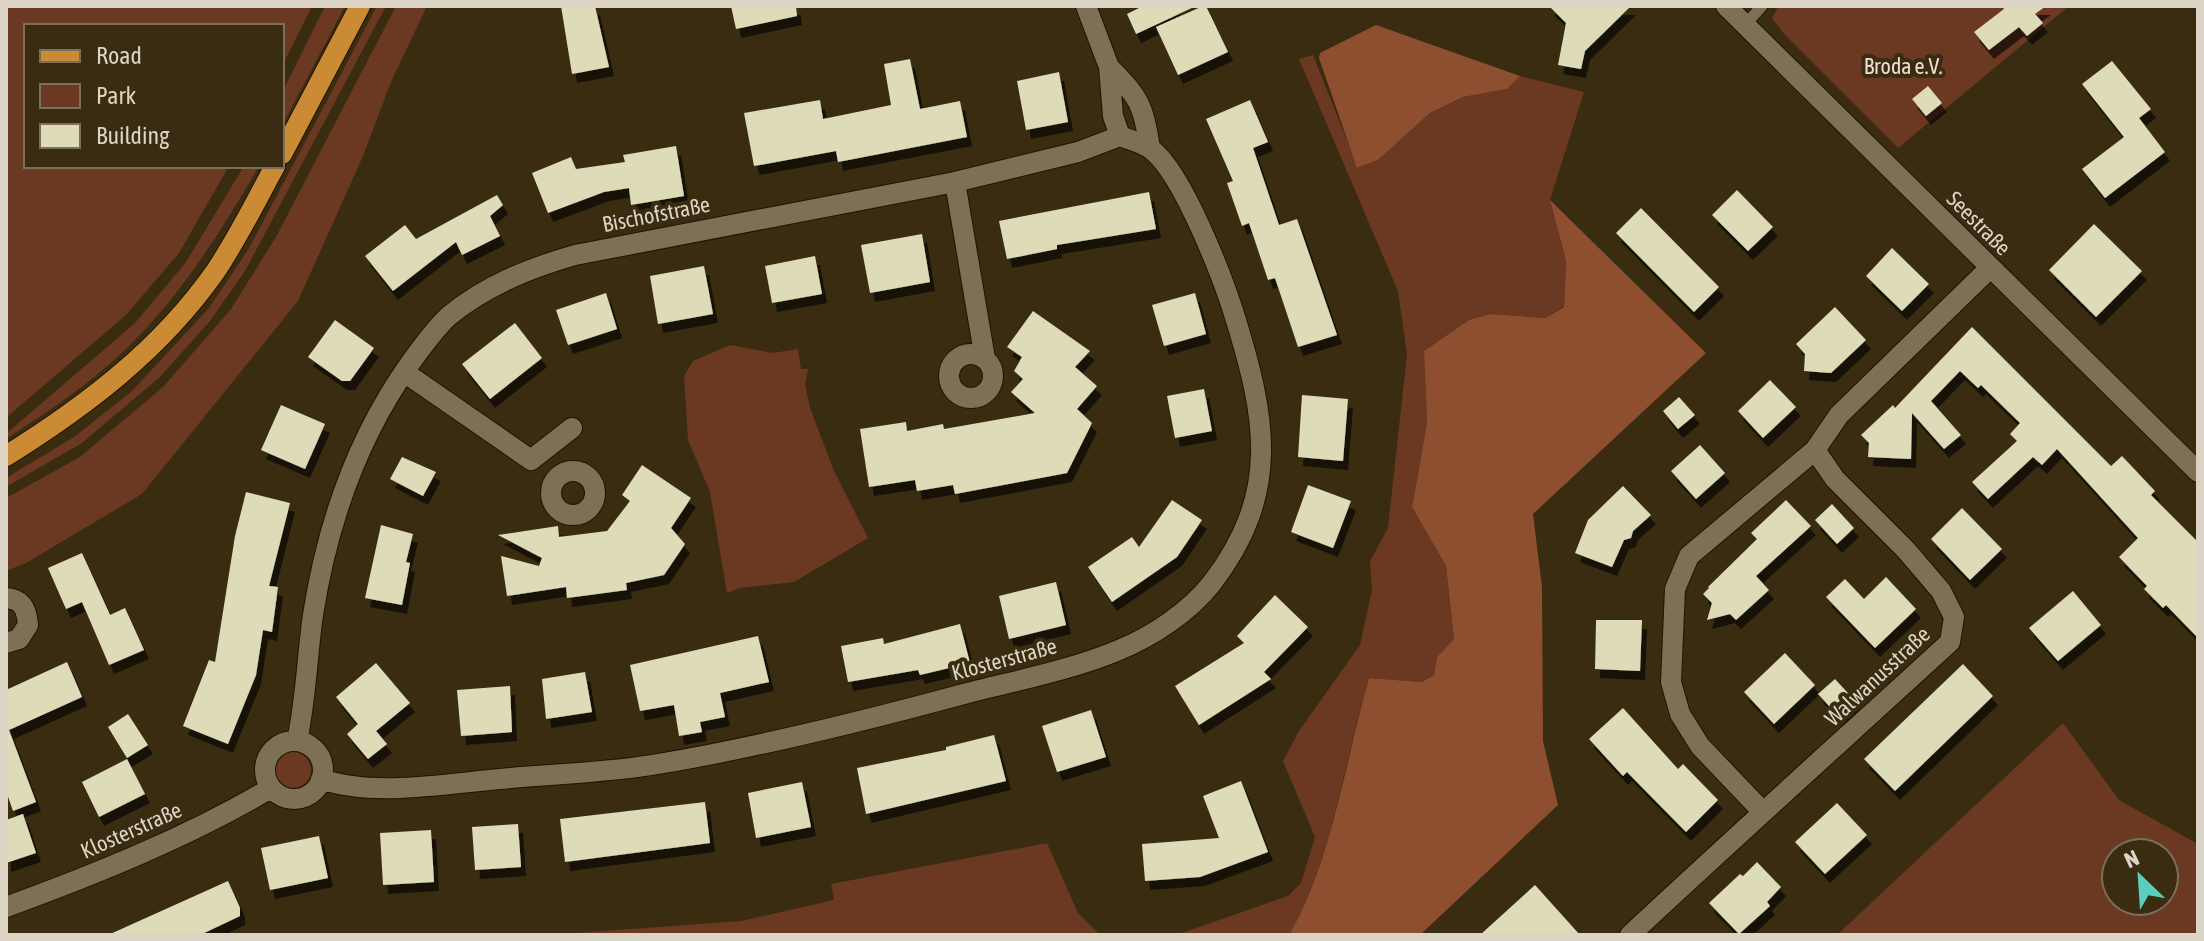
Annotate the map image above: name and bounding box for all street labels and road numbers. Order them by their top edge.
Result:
street label: Seestraße [1942,186,2016,260]
street label: Bischofstraße [600,191,712,237]
street label: Walwanusstraße [1819,621,1935,731]
street label: Klosterstraße [949,632,1059,686]
street label: Klosterstraße [76,796,186,864]

